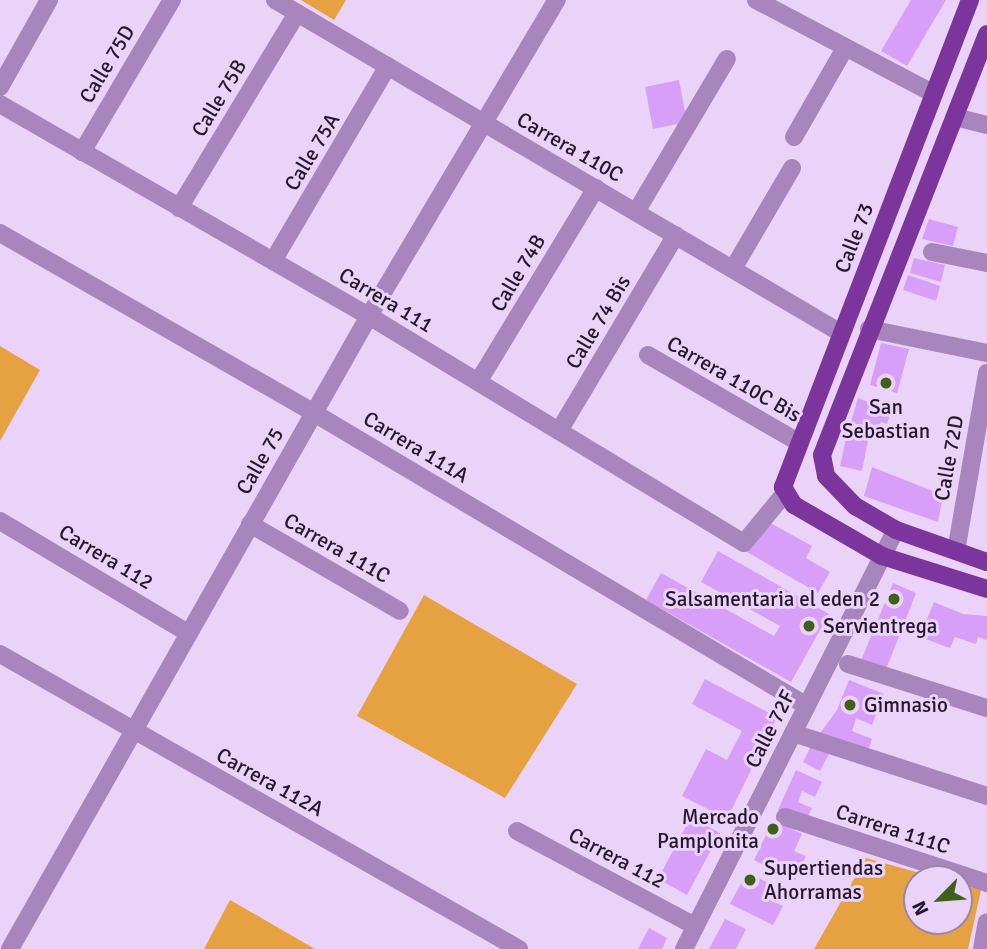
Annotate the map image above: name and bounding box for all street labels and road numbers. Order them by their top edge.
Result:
street label: Calle 75D [74,20,140,108]
street label: Calle 75B [186,55,252,141]
street label: Carrera 110C [512,107,628,187]
street label: Calle 75A [279,109,345,195]
street label: Calle 73 [829,199,879,277]
street label: Calle 74B [485,230,551,316]
street label: Carrera 111 [334,262,438,338]
street label: Calle 74 Bis [560,270,636,374]
street label: Carrera 110C Bis [663,330,805,428]
street label: Carrera 111A [359,406,473,488]
street label: Calle 72D [929,413,969,503]
street label: Calle 75 [231,423,289,499]
street label: Carrera 111C [279,508,395,588]
street label: Carrera 112 [54,519,158,595]
street label: Calle 72F [740,686,800,772]
street label: Carrera 112A [212,742,328,822]
street label: Carrera 111C [833,799,953,859]
street label: Carrera 112 [564,822,670,894]

